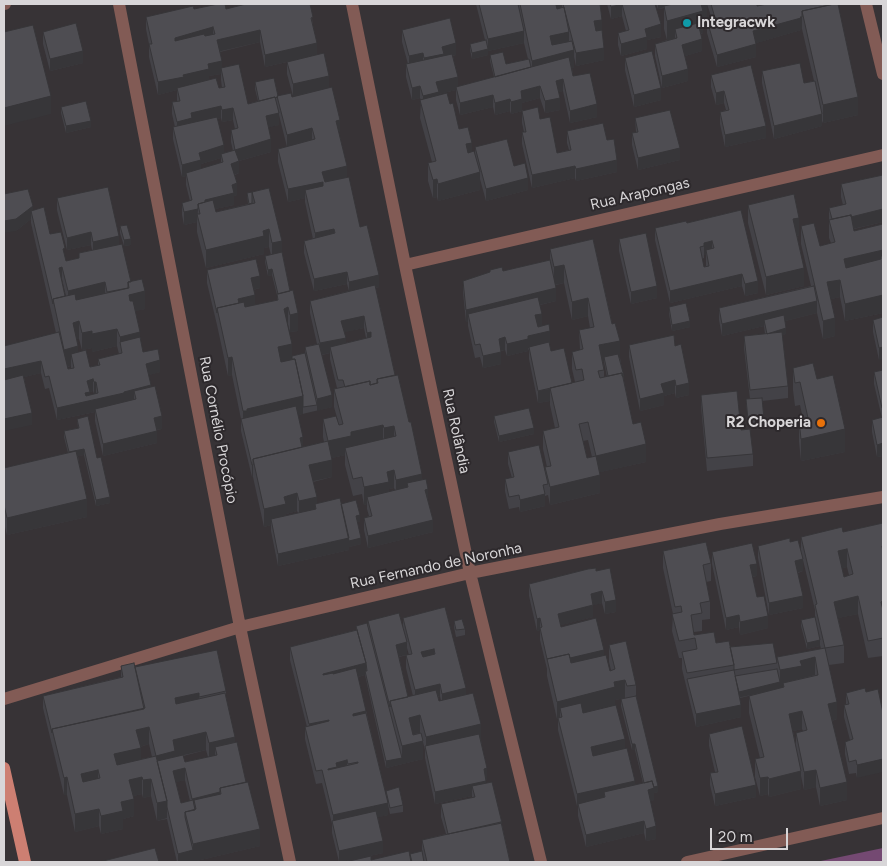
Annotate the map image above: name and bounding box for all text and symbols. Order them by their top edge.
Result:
place label: Integracwk [697,14,775,32]
marker: Integracwk [681,17,693,29]
street label: Rua Arapongas [589,174,691,214]
street label: Rua Cornélio Procópio [195,355,241,505]
street label: Rua Rolândia [438,387,474,475]
place label: R2 Choperia [726,414,811,432]
marker: R2 Choperia [815,417,827,429]
street label: Rua Fernando de Noronha [348,539,524,593]
scale bar [712,818,790,850]
text: 20 m [718,828,752,846]

